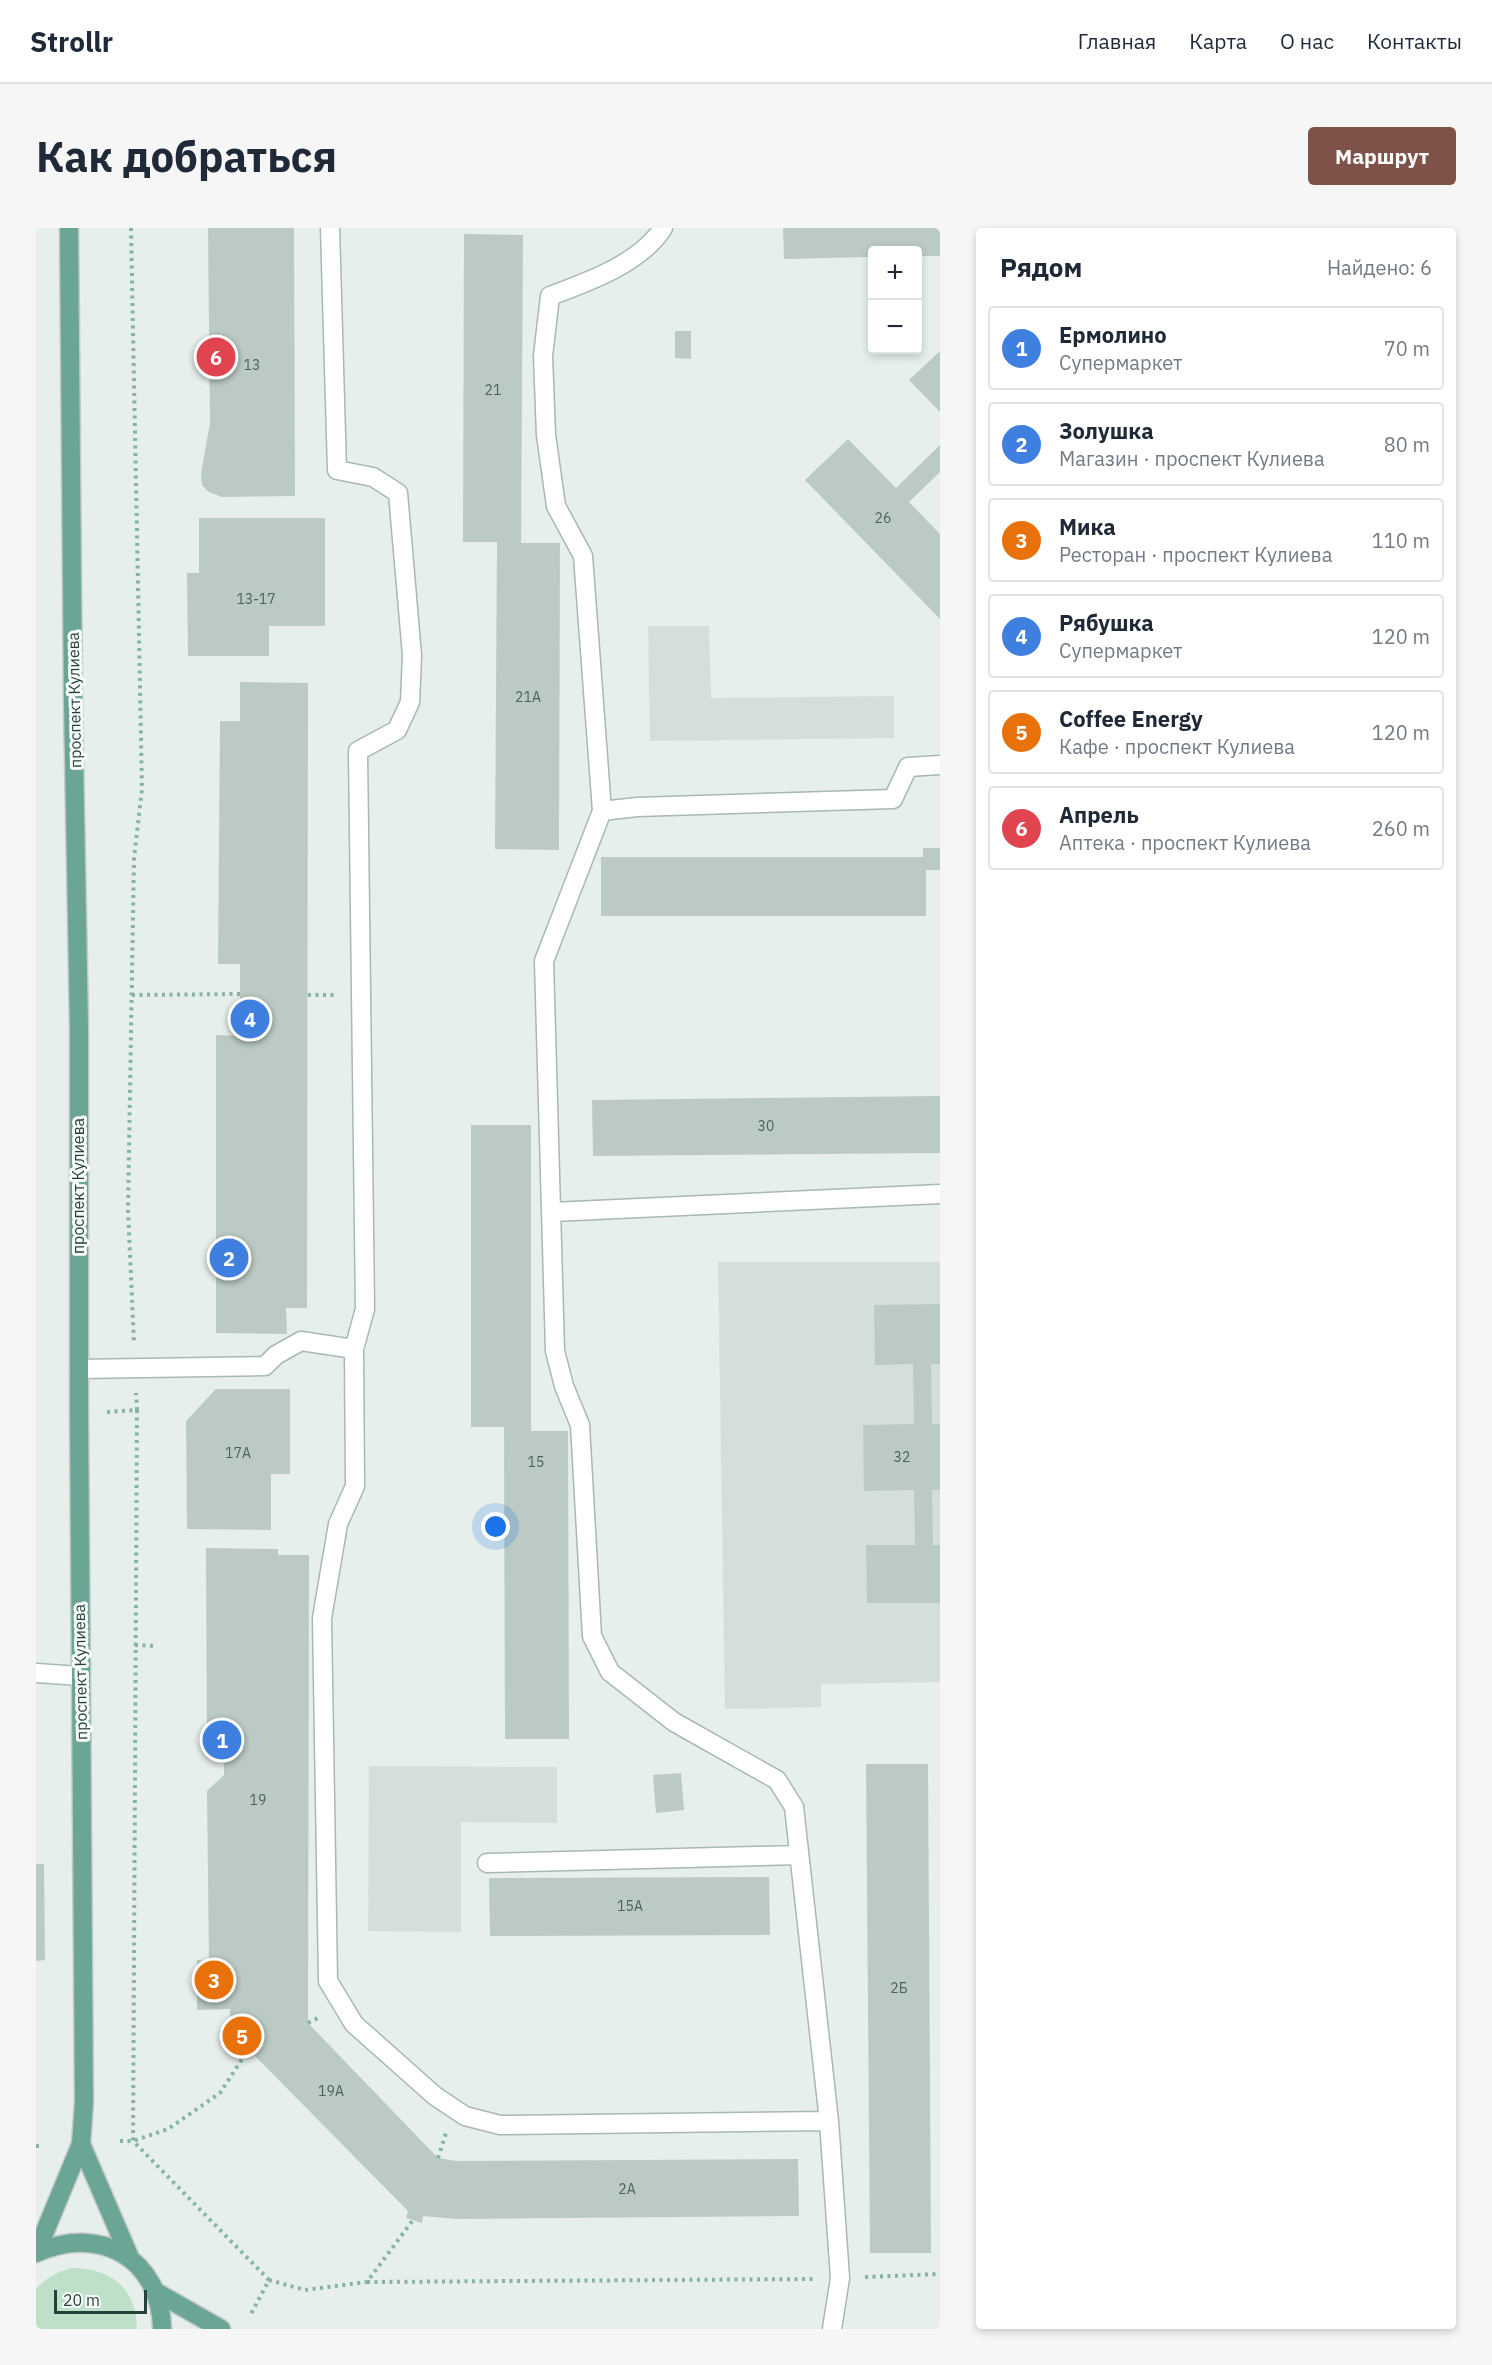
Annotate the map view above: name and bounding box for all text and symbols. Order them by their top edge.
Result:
text: Strollr [30,23,113,60]
text: Главная [1078,27,1156,55]
text: Карта [1189,27,1247,55]
text: О нас [1280,27,1334,55]
text: Контакты [1367,27,1462,55]
button: Маршрут [1308,127,1456,185]
text: Как добраться [36,129,337,184]
map controls [868,246,922,354]
button: + [868,246,922,300]
text: Рядом [1000,250,1082,284]
text: Найдено: 6 [1327,254,1432,281]
button: − [868,300,922,354]
text: Ермолино [1059,320,1167,349]
pin: 6 [196,334,236,380]
text: 1 [1016,335,1028,362]
text: 70 m [1384,335,1430,362]
text: Супермаркет [1059,349,1182,376]
house number: 13 [244,356,260,374]
house number: 21 [485,381,501,399]
text: Золушка [1059,416,1154,445]
text: 2 [1016,431,1028,458]
text: 80 m [1384,431,1430,458]
text: Магазин · проспект Кулиева [1059,445,1325,472]
house number: 26 [875,509,891,527]
text: Мика [1059,512,1116,541]
text: 3 [1016,527,1028,554]
text: 110 m [1372,527,1430,554]
text: Ресторан · проспект Кулиева [1059,541,1332,568]
house number: 13-17 [236,590,276,608]
text: Рябушка [1059,608,1154,637]
text: 4 [1016,623,1028,650]
text: 120 m [1372,623,1430,650]
street label: проспект Кулиева [63,631,85,768]
text: Супермаркет [1059,637,1182,664]
house number: 21А [515,688,541,706]
text: Coffee Energy [1059,704,1203,733]
text: 5 [1016,719,1028,746]
text: 120 m [1372,719,1430,746]
text: Кафе · проспект Кулиева [1059,733,1295,760]
text: Апрель [1059,800,1139,829]
text: 6 [1016,815,1028,842]
text: 260 m [1372,815,1430,842]
text: Аптека · проспект Кулиева [1059,829,1311,856]
pin: 4 [230,996,270,1042]
house number: 30 [758,1117,774,1135]
street label: проспект Кулиева [68,1118,88,1254]
pin: 2 [210,1236,248,1280]
house number: 17А [225,1444,251,1462]
house number: 32 [894,1448,910,1466]
house number: 15 [528,1453,544,1471]
your location [481,1512,510,1541]
street label: проспект Кулиева [69,1603,91,1740]
pin: 1 [202,1718,242,1762]
house number: 19 [250,1791,266,1809]
house number: 15А [617,1897,643,1915]
pin: 3 [194,1958,234,2002]
house number: 2Б [890,1979,908,1997]
pin: 5 [222,2014,262,2058]
house number: 19А [318,2082,344,2100]
house number: 2А [618,2180,636,2198]
scale bar [54,2287,147,2314]
text: 20 m [63,2290,100,2310]

